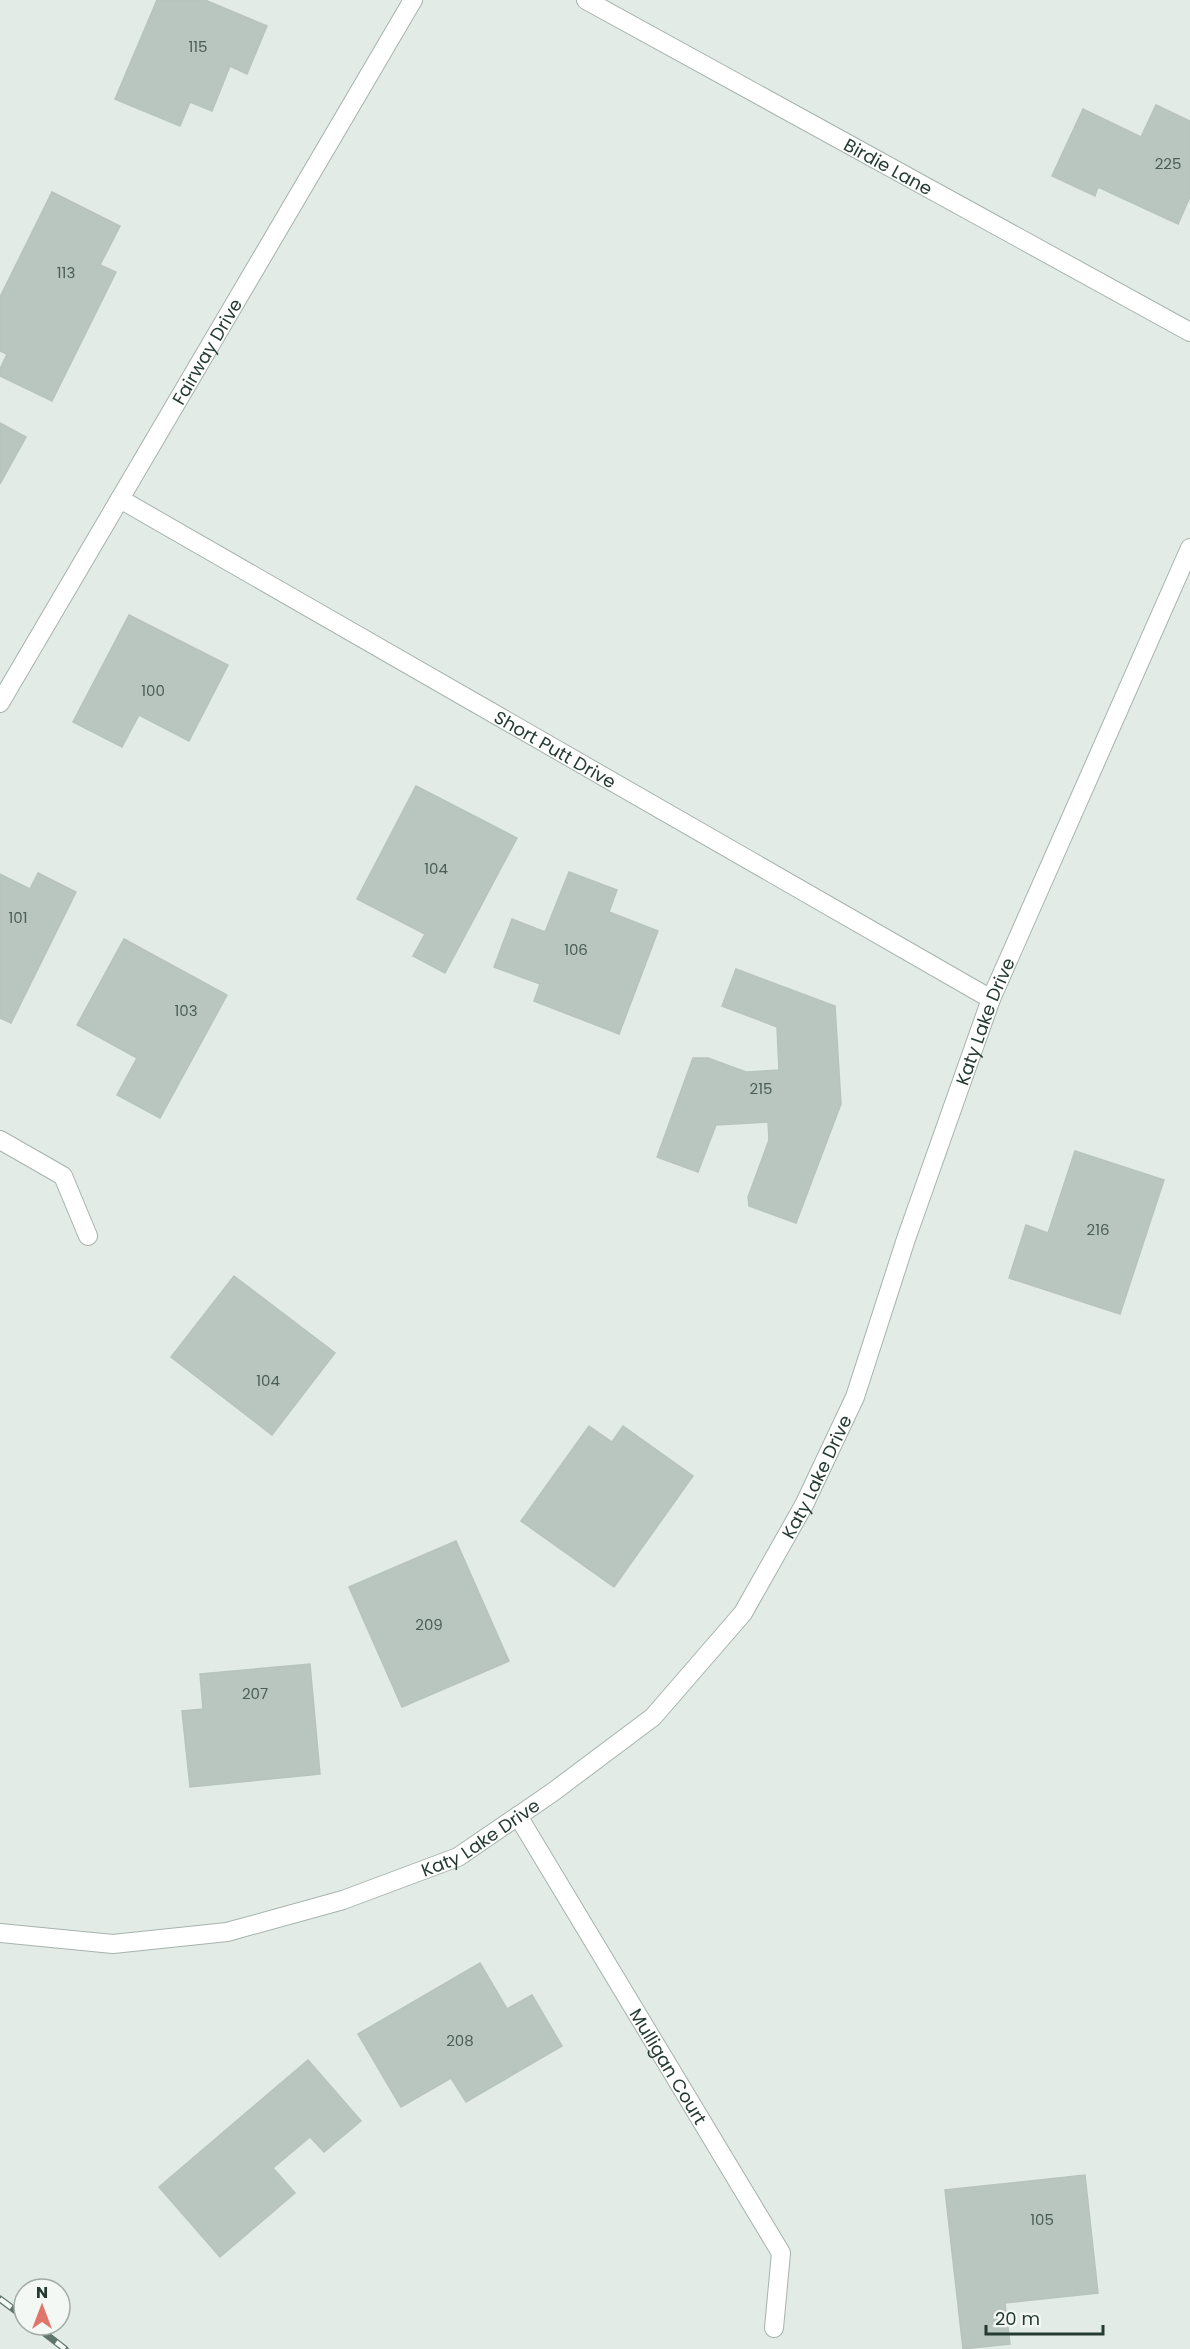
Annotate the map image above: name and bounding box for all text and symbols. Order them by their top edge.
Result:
house number: 115 [188,36,208,57]
street label: Birdie Lane [840,132,937,201]
house number: 225 [1155,153,1181,174]
house number: 113 [57,262,75,283]
street label: Fairway Drive [166,293,248,409]
house number: 100 [141,680,165,701]
street label: Short Putt Drive [490,704,621,794]
house number: 104 [424,858,448,879]
house number: 101 [8,907,28,928]
house number: 106 [564,939,588,960]
street label: Katy Lake Drive [949,953,1020,1088]
house number: 103 [174,1000,198,1021]
house number: 215 [750,1078,772,1099]
house number: 216 [1087,1219,1109,1240]
house number: 104 [256,1370,280,1391]
street label: Katy Lake Drive [775,1411,857,1543]
house number: 209 [415,1614,443,1635]
house number: 207 [242,1683,268,1704]
street label: Katy Lake Drive [417,1792,544,1882]
street label: Mulligan Court [624,2003,713,2129]
house number: 208 [446,2030,474,2051]
house number: 105 [1030,2209,1054,2230]
north arrow [12,2277,72,2337]
text: N [36,2281,48,2304]
scale bar [986,2298,1103,2336]
text: 20 m [995,2306,1040,2331]

